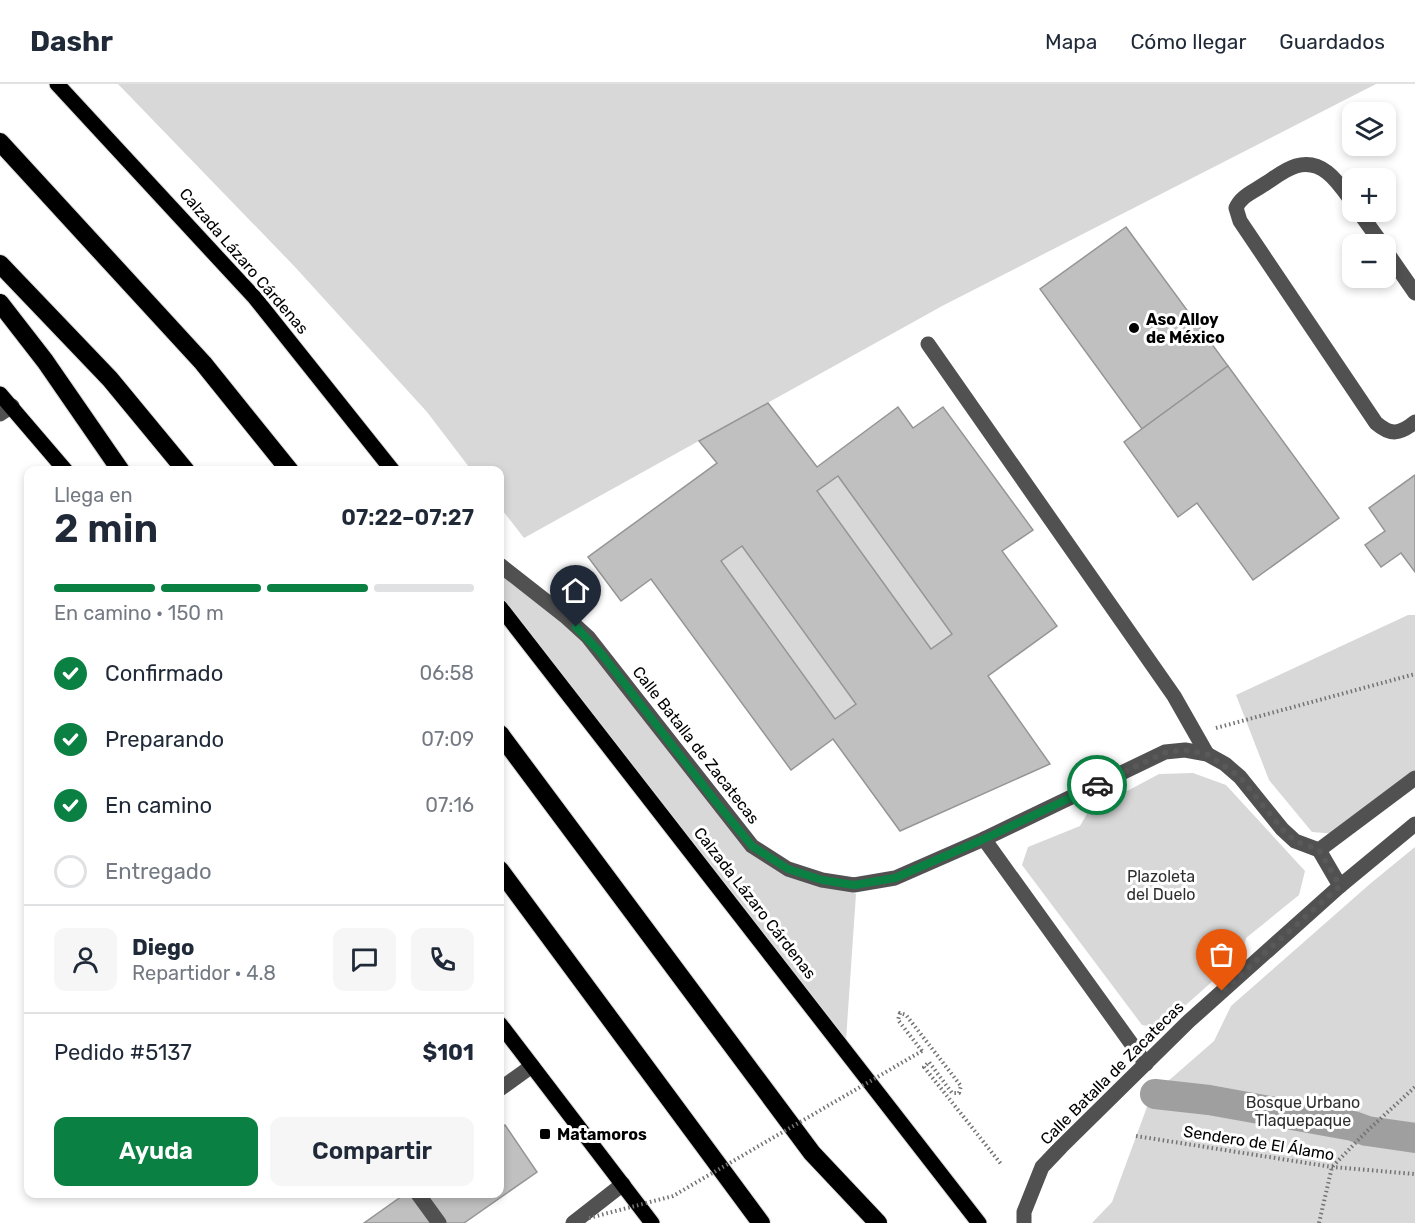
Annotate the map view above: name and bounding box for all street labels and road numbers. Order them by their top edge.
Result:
street label: Calzada Lázaro Cárdenas [175,184,313,338]
street label: Calle Batalla de Zacatecas [629,662,763,828]
street label: Calzada Lázaro Cárdenas [690,823,820,983]
street label: Calle Batalla de Zacatecas [1036,997,1188,1149]
street label: Sendero de El Álamo [1182,1122,1336,1164]

